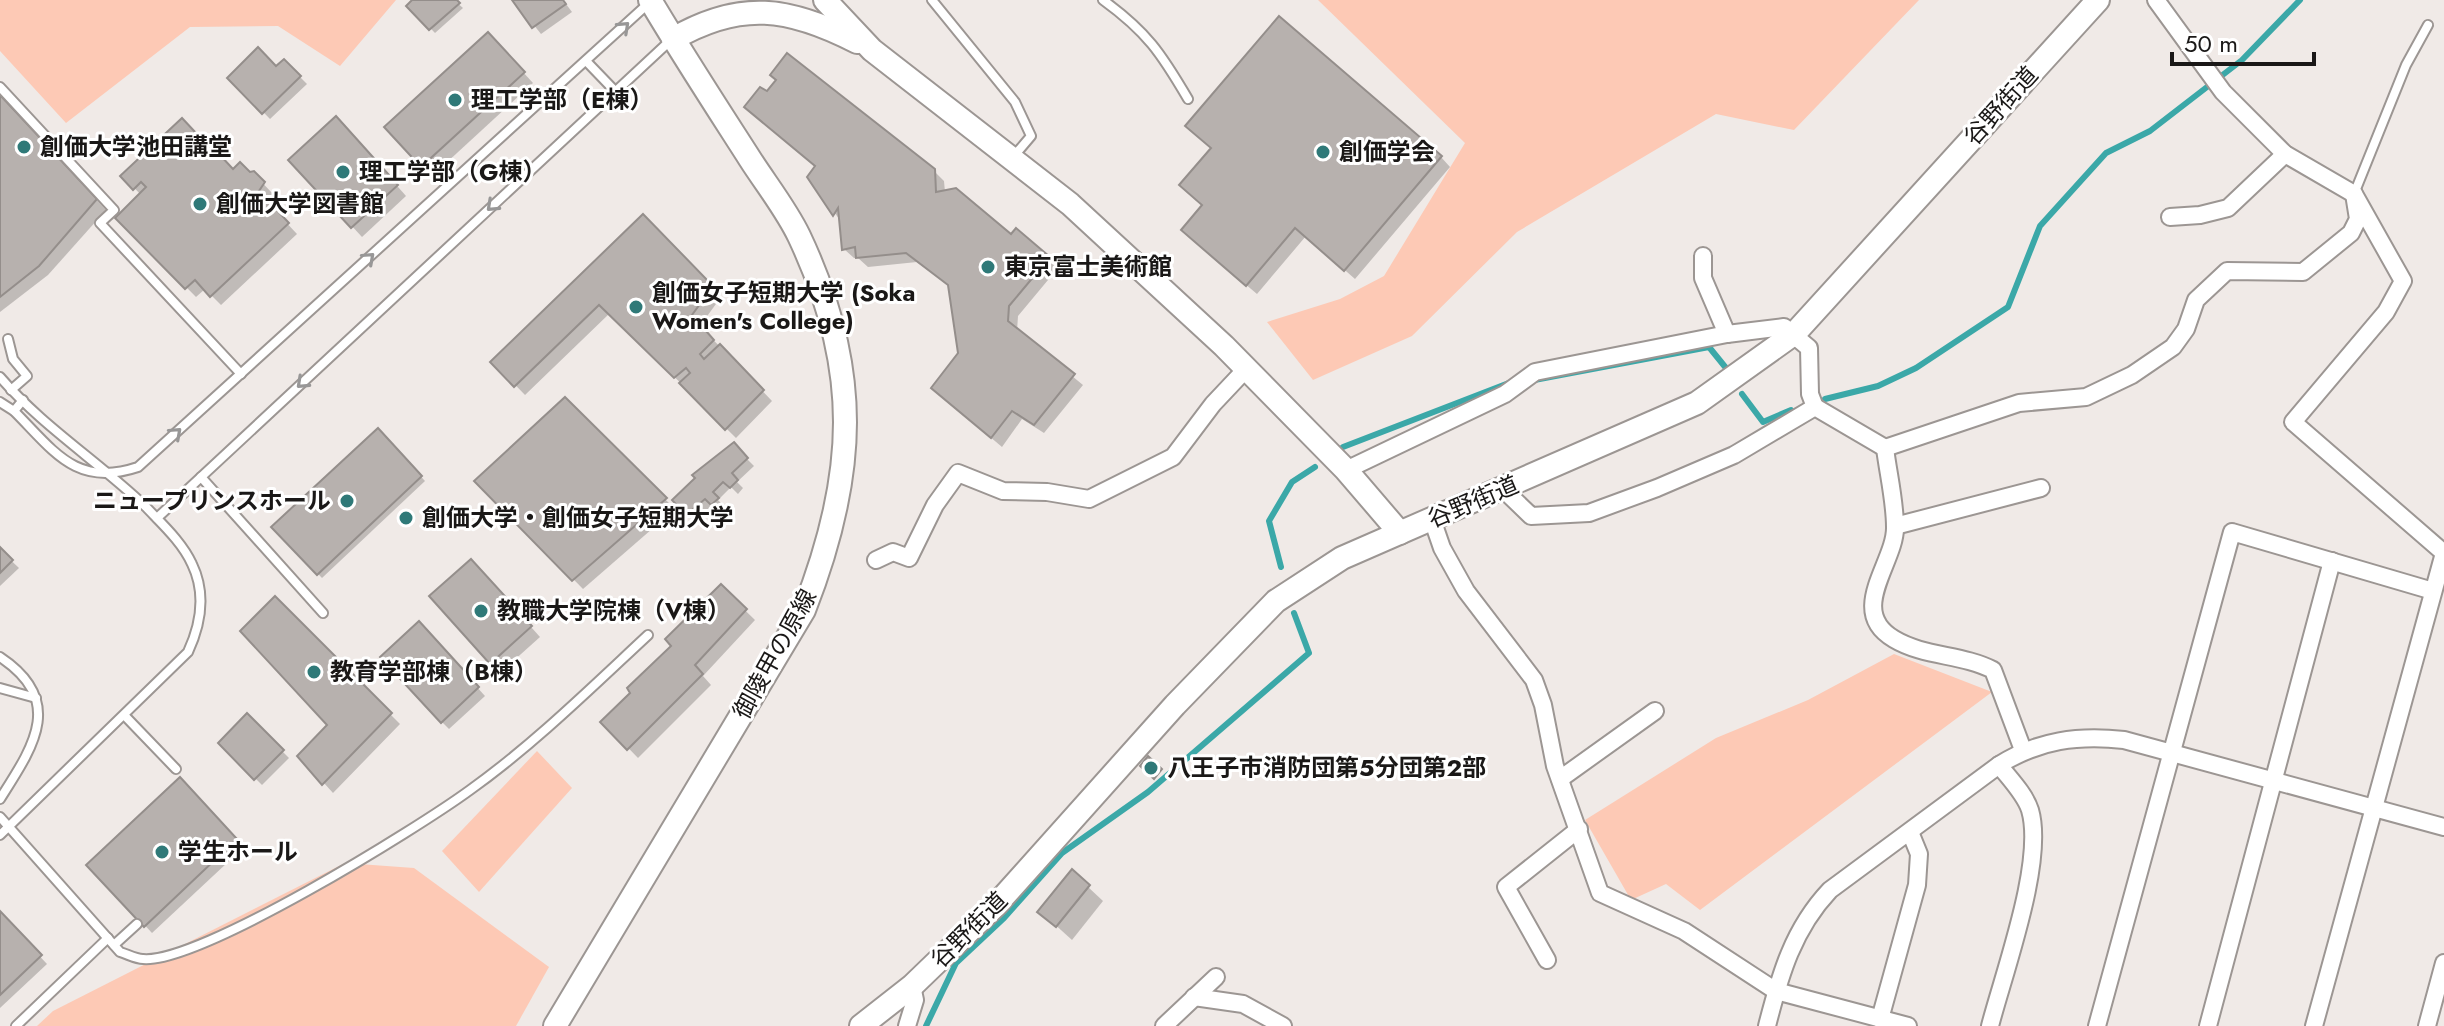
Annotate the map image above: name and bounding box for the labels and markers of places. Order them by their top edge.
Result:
place label: 理工学部（E棟） [471,82,653,117]
marker: 理工学部（E棟） [446,91,464,109]
place label: 創価大学池田講堂 [40,129,232,164]
place label: 創価学会 [1339,134,1435,169]
marker: 創価大学池田講堂 [15,138,33,156]
marker: 創価学会 [1314,143,1332,161]
place label: 理工学部（G棟） [359,154,547,189]
marker: 理工学部（G棟） [334,163,352,181]
place label: 創価大学図書館 [216,186,384,221]
marker: 創価大学図書館 [191,195,209,213]
place label: 東京富士美術館 [1004,249,1172,284]
marker: 東京富士美術館 [979,258,997,276]
place label: 創価女子短期大学 (Soka Women's College) [652,275,915,338]
marker: 創価女子短期大学 (Soka Women's College) [627,298,645,316]
place label: ニュープリンスホール [93,483,331,518]
marker: ニュープリンスホール [338,492,356,510]
place label: 創価大学・創価女子短期大学 [422,500,734,535]
marker: 創価大学・創価女子短期大学 [397,509,415,527]
place label: 教職大学院棟（V棟） [497,593,731,628]
marker: 教職大学院棟（V棟） [472,602,490,620]
place label: 教育学部棟（B棟） [330,654,538,689]
marker: 教育学部棟（B棟） [305,663,323,681]
place label: 八王子市消防団第5分団第2部 [1167,750,1486,785]
marker: 八王子市消防団第5分団第2部 [1142,759,1160,777]
place label: 学生ホール [178,834,298,869]
marker: 学生ホール [153,843,171,861]

